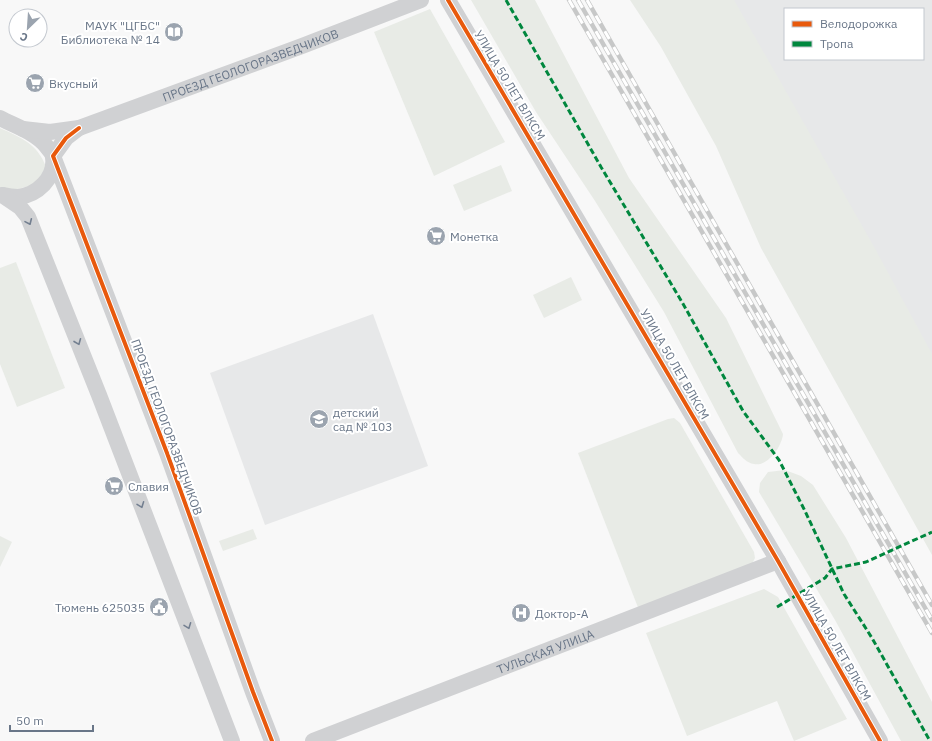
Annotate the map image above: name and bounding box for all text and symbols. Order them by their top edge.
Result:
north arrow [8,8,48,48]
legend [784,8,924,60]
text: Велодорожка [820,16,898,31]
place label: МАУК "ЦГБС" Библиотека № 14 [61,18,160,47]
library icon: МАУК "ЦГБС" Библиотека № 14 [163,21,185,43]
street label: ПРОЕЗД ГЕОЛОГОРАЗВЕДЧИКОВ [160,25,341,104]
street label: УЛИЦА 50 ЛЕТ ВЛКСМ [471,27,549,143]
text: С [18,29,30,45]
text: Тропа [820,36,854,51]
supermarket icon: Вкусный [24,72,46,94]
place label: Вкусный [49,76,98,91]
one-way arrow [24,217,32,225]
supermarket icon: Монетка [425,225,447,247]
place label: Монетка [450,229,499,244]
street label: УЛИЦА 50 ЛЕТ ВЛКСМ [637,306,713,422]
street label: ПРОЕЗД ГЕОЛОГОРАЗВЕДЧИКОВ [128,337,206,517]
one-way arrow [73,339,81,346]
place label: детский сад № 103 [333,405,392,434]
school or university icon: детский сад № 103 [308,408,330,430]
supermarket icon: Славия [103,475,125,497]
place label: Славия [128,479,169,494]
one-way arrow [136,502,144,509]
street label: УЛИЦА 50 ЛЕТ ВЛКСМ [799,587,875,703]
public building icon: Тюмень 625035 [148,596,170,618]
place label: Тюмень 625035 [55,600,145,615]
hospital icon: Доктор-А [510,602,532,624]
place label: Доктор-А [535,606,589,621]
one-way arrow [184,623,192,630]
street label: ТУЛЬСКАЯ УЛИЦА [495,625,596,677]
scale bar [10,707,93,733]
text: 50 m [16,713,44,728]

